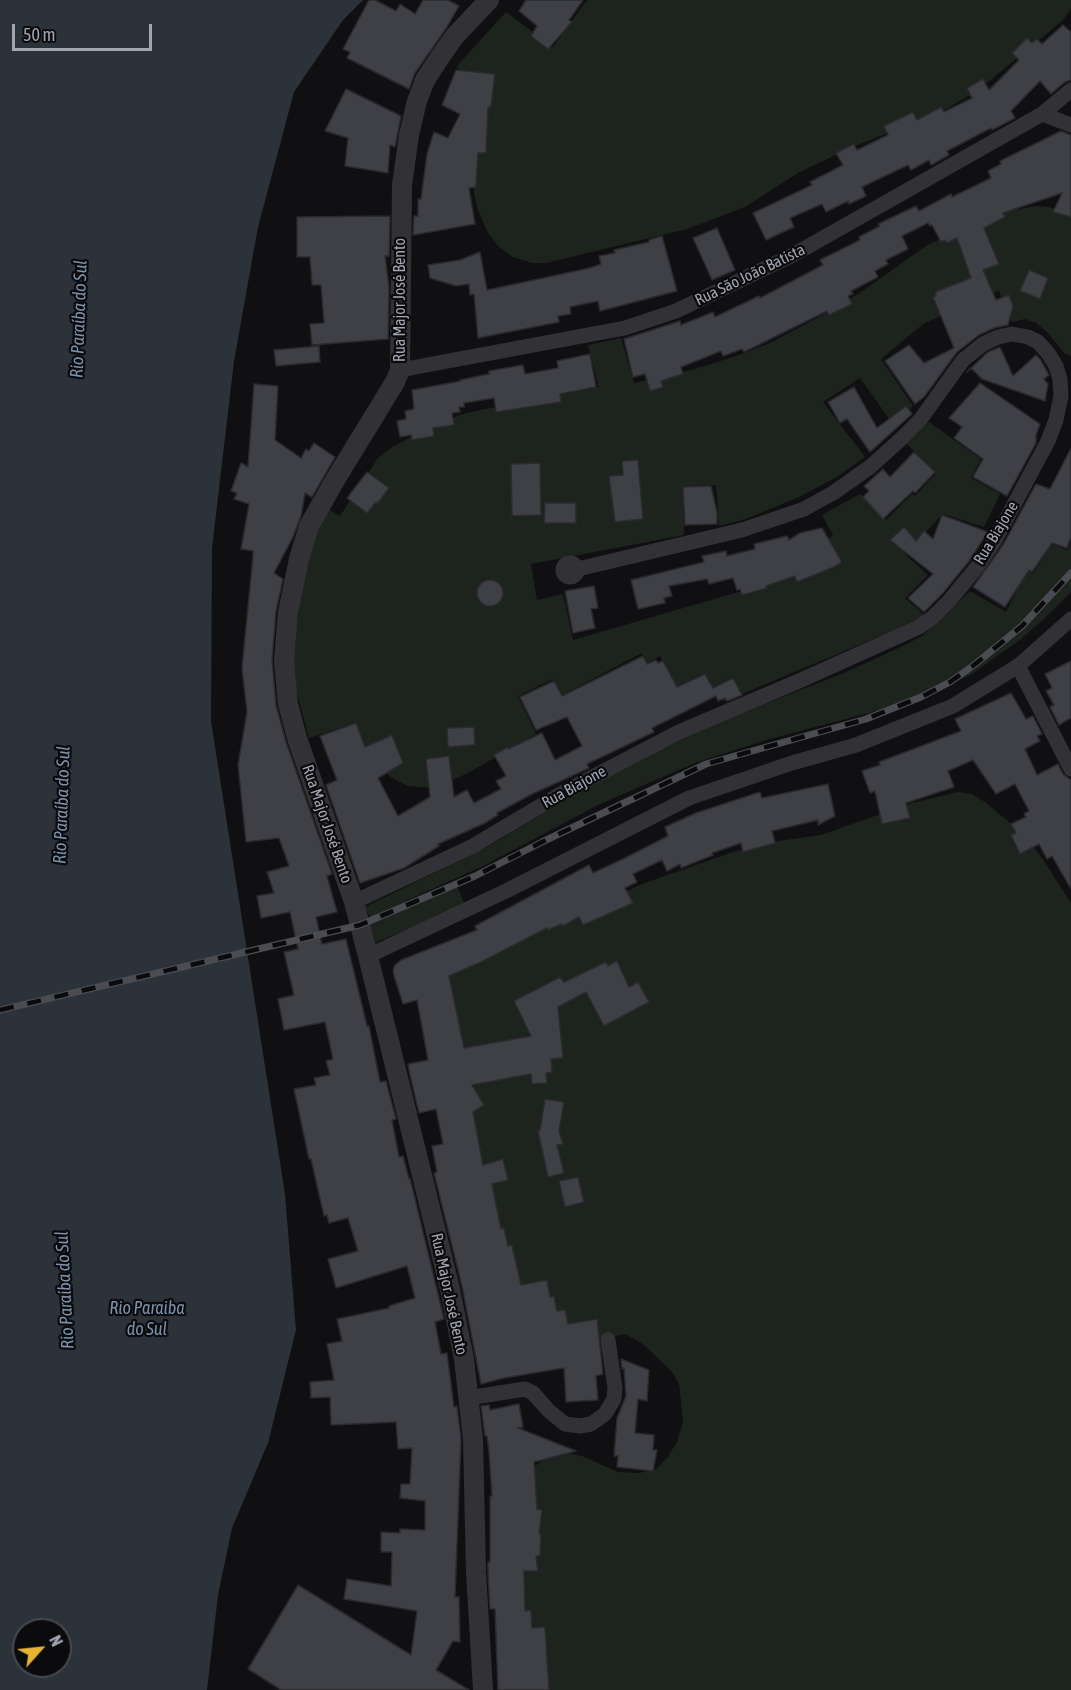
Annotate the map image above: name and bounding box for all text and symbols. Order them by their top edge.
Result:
scale bar [15,12,154,50]
text: 50 m [23,24,55,45]
street label: Rua Major José Bento [390,238,410,362]
street label: Rua São João Batista [692,240,808,310]
water label: Rio Paraíba do Sul [66,260,92,378]
street label: Rua Biajone [970,498,1022,568]
water label: Rio Paraíba do Sul [49,746,75,864]
street label: Rua Major José Bento [298,762,356,886]
street label: Rua Biajone [539,762,609,812]
water label: Rio Paraíba do Sul [51,1230,79,1350]
street label: Rua Major José Bento [427,1231,471,1357]
water label: Rio Paraiba do Sul [109,1297,185,1340]
north arrow [12,1618,72,1678]
text: N [46,1632,66,1649]

